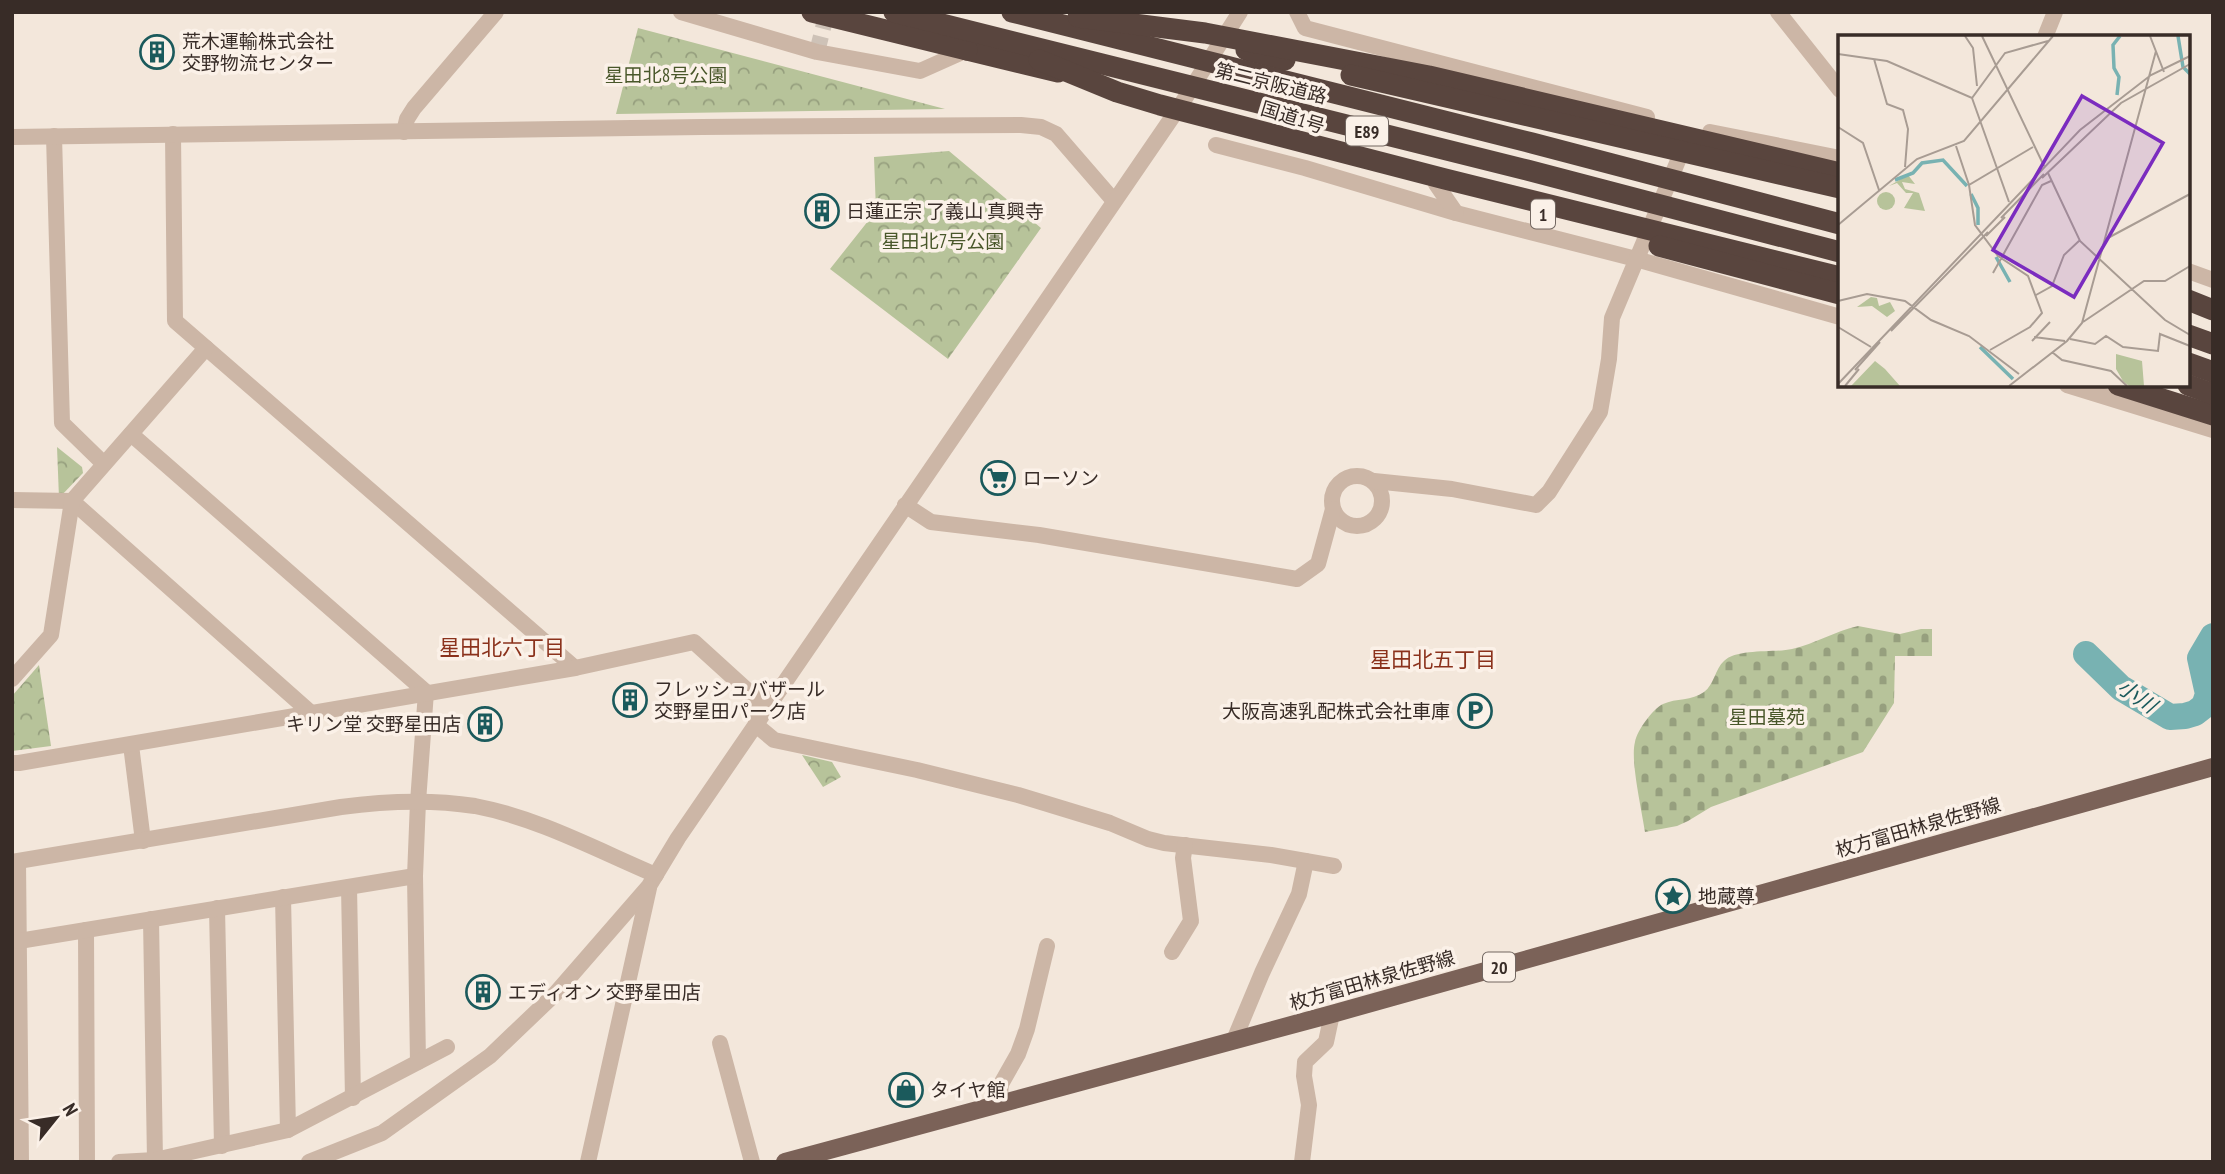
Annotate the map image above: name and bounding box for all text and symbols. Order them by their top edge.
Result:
place label: 荒木運輸株式会社 交野物流センター [182,29,334,75]
building icon: 荒木運輸株式会社 交野物流センター [138,33,176,71]
inset map [1838,35,2190,387]
street label: 第二京阪道路 [1213,58,1329,108]
park label: 星田北8号公園 [605,63,727,87]
street label: 国道1号 [1258,96,1328,138]
road number: E89 [1346,116,1388,146]
building icon: 日蓮正宗 了義山 真興寺 [803,192,841,230]
place label: 日蓮正宗 了義山 真興寺 [846,199,1044,223]
road number: 1 [1531,200,1555,229]
park label: 星田北7号公園 [882,229,1004,253]
supermarket icon: ローソン [979,459,1017,497]
place label: ローソン [1023,466,1099,490]
district label: 星田北六丁目 [439,634,565,661]
district label: 星田北五丁目 [1370,646,1496,673]
water label: 小川 [2112,673,2164,720]
place label: フレッシュバザール 交野星田パーク店 [654,677,825,723]
building icon: フレッシュバザール 交野星田パーク店 [611,681,649,719]
parking icon: 大阪高速乳配株式会社車庫 [1456,692,1494,730]
place label: 大阪高速乳配株式会社車庫 [1222,699,1450,723]
building icon: キリン堂 交野星田店 [466,705,504,743]
park label: 星田墓苑 [1729,705,1805,729]
place label: キリン堂 交野星田店 [286,712,461,736]
street label: 枚方富田林泉佐野線 [1832,792,2004,862]
place icon: 地蔵尊 [1654,877,1692,915]
place label: 地蔵尊 [1698,884,1755,908]
street label: 枚方富田林泉佐野線 [1286,945,1458,1015]
road number: 20 [1483,952,1515,982]
building icon: エディオン 交野星田店 [464,973,502,1011]
place label: エディオン 交野星田店 [508,980,701,1004]
shop icon: タイヤ館 [887,1071,925,1109]
place label: タイヤ館 [930,1078,1005,1102]
north arrow [21,1083,91,1153]
text: N [58,1099,84,1120]

